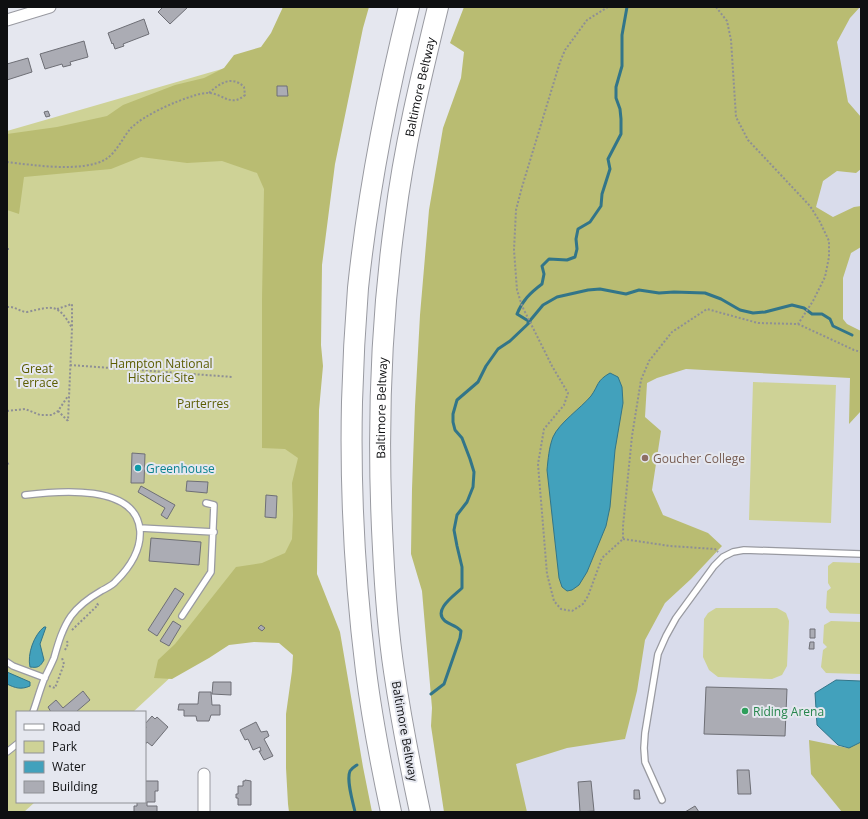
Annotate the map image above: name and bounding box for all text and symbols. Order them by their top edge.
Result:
street label: Baltimore Beltway [400,34,439,138]
park label: Hampton National Historic Site [109,355,213,386]
street label: Baltimore Beltway [372,356,391,459]
park label: Great Terrace [16,360,58,391]
park label: Parterres [177,395,229,412]
place label: Goucher College [653,450,745,467]
marker: Goucher College [640,453,650,463]
place label: Greenhouse [146,460,215,477]
marker: Greenhouse [133,463,143,473]
street label: Baltimore Beltway [388,679,422,783]
place label: Riding Arena [753,703,824,720]
marker: Riding Arena [740,706,750,716]
legend [16,711,146,803]
text: Road [52,718,81,735]
text: Park [52,738,78,755]
text: Water [52,758,86,775]
text: Building [52,778,98,795]

